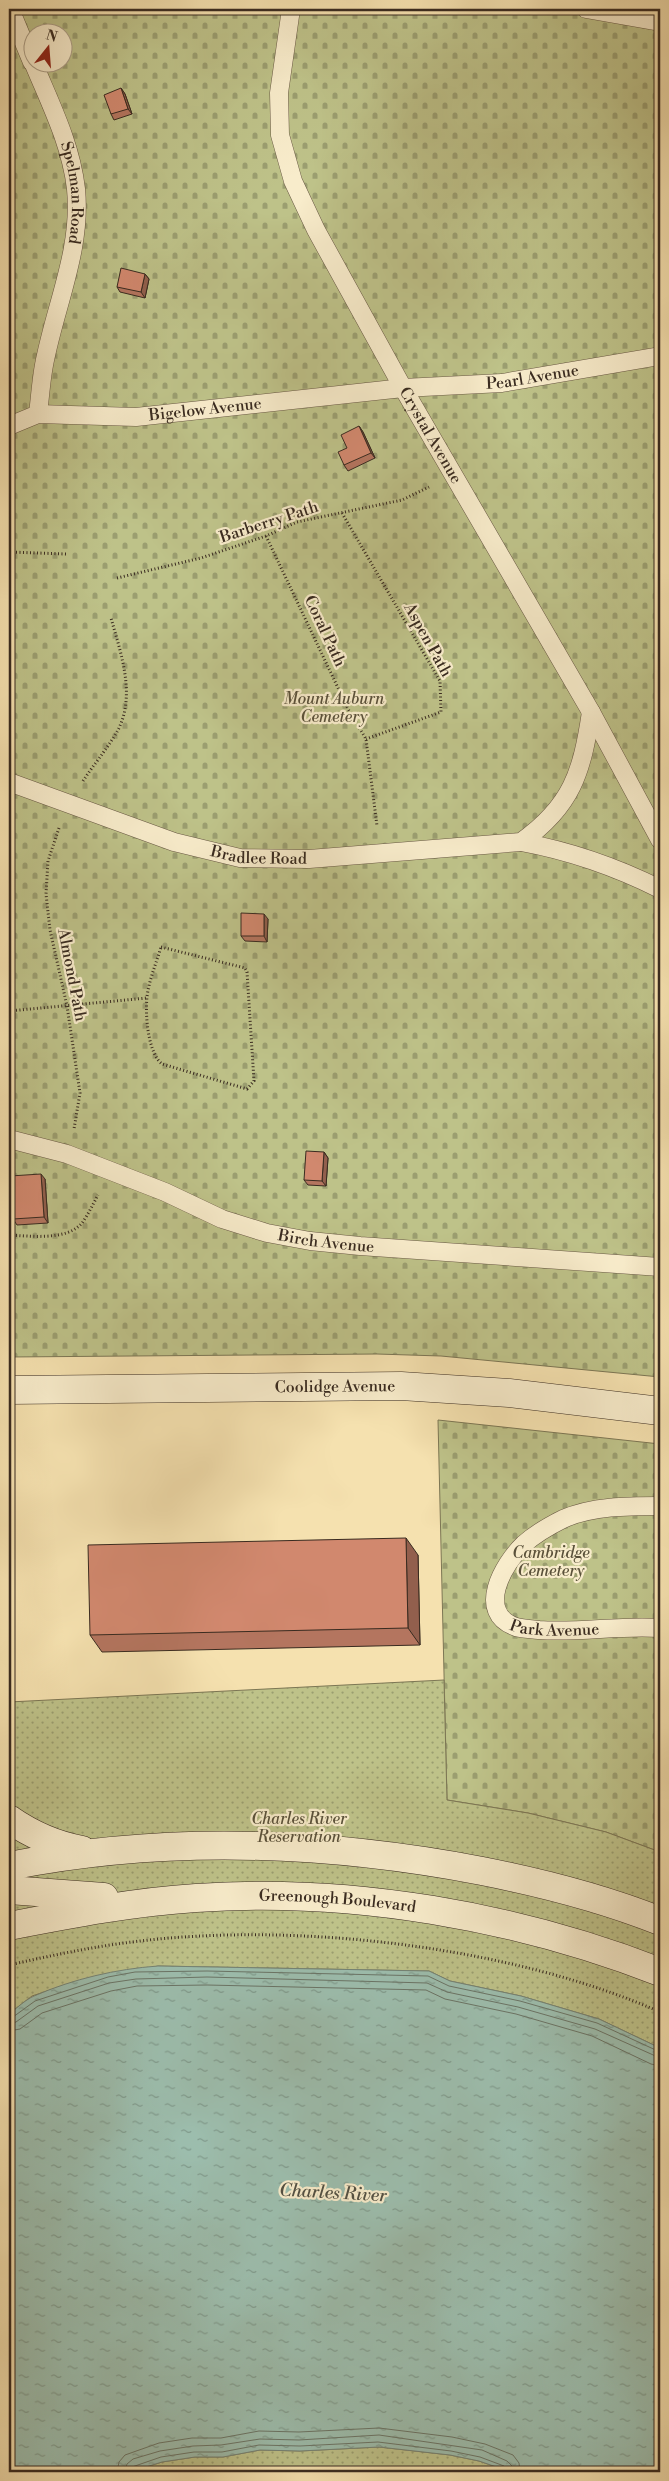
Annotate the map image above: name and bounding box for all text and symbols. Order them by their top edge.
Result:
north arrow [22,22,72,72]
text: N [44,26,59,47]
street label: Spelman Road [56,139,87,245]
street label: Pearl Avenue [486,360,580,394]
street label: Crystal Avenue [395,384,466,487]
street label: Bigelow Avenue [147,393,263,426]
street label: Barberry Path [216,496,321,548]
street label: Coral Path [300,592,350,670]
street label: Aspen Path [399,599,457,681]
park label: Mount Auburn Cemetery [284,689,385,727]
street label: Bradlee Road [208,841,307,869]
street label: Almond Path [53,926,91,1024]
street label: Birch Avenue [275,1225,375,1257]
street label: Coolidge Avenue [275,1376,395,1397]
park label: Cambridge Cemetery [512,1543,590,1581]
street label: Park Avenue [507,1616,600,1641]
park label: Charles River Reservation [251,1809,348,1847]
street label: Greenough Boulevard [259,1886,417,1917]
water label: Charles River [279,2179,388,2207]

